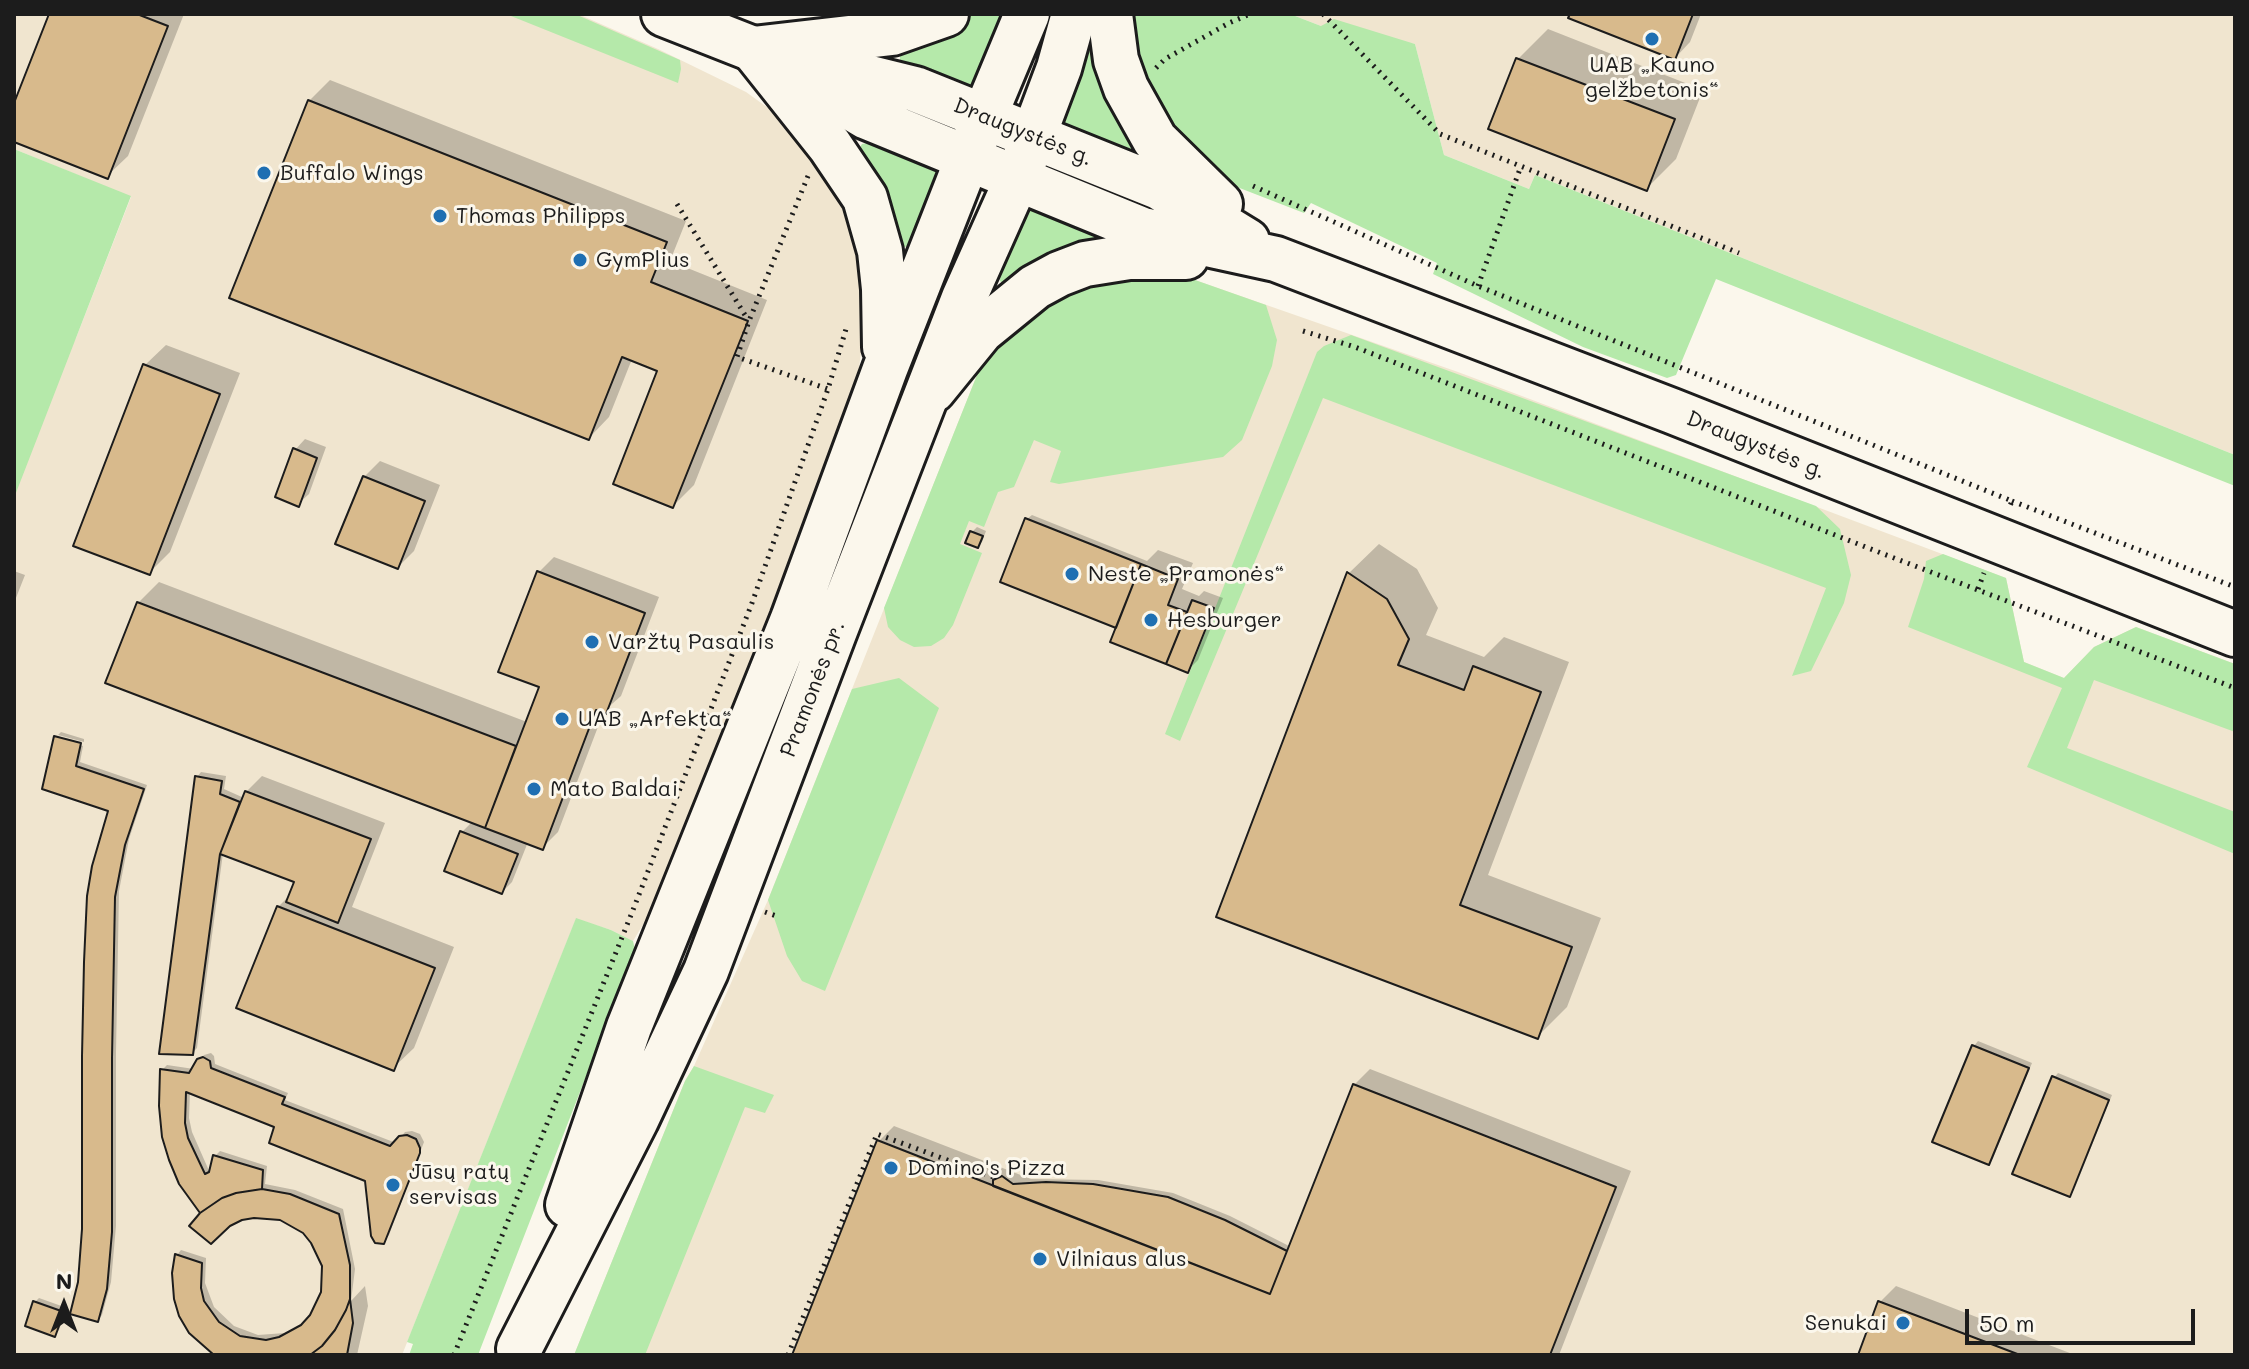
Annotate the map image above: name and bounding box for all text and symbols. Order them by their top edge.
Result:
marker: UAB „Kauno gelžbetonis“ [1643,30,1661,48]
place label: UAB „Kauno gelžbetonis“ [1585,52,1719,104]
street label: Draugystės g. [950,92,1096,172]
place label: Buffalo Wings [280,160,424,186]
marker: Buffalo Wings [255,164,273,182]
place label: Thomas Philipps [456,203,625,229]
marker: Thomas Philipps [431,207,449,225]
place label: GymPlius [596,247,690,273]
marker: GymPlius [571,251,589,269]
street label: Draugystės g. [1683,405,1829,485]
place label: Neste „Pramonės“ [1088,561,1285,587]
marker: Neste „Pramonės“ [1063,565,1081,583]
place label: Hesburger [1167,607,1282,633]
marker: Hesburger [1142,611,1160,629]
street label: Pramonės pr. [775,617,851,761]
place label: Varžtų Pasaulis [608,629,774,655]
marker: Varžtų Pasaulis [583,633,601,651]
place label: UAB „Arfekta“ [578,706,732,732]
marker: UAB „Arfekta“ [553,710,571,728]
place label: Mato Baldai [550,776,678,802]
marker: Mato Baldai [525,780,543,798]
place label: Domino's Pizza [907,1155,1066,1181]
place label: Jūsų ratų servisas [409,1159,509,1210]
marker: Domino's Pizza [882,1159,900,1177]
marker: Jūsų ratų servisas [384,1176,402,1194]
place label: Vilniaus alus [1056,1246,1187,1272]
marker: Vilniaus alus [1031,1250,1049,1268]
north arrow [24,1265,104,1345]
text: N [56,1266,72,1295]
scale bar [1969,1293,2199,1343]
text: 50 m [1979,1307,2035,1338]
place label: Senukai [1805,1310,1887,1336]
marker: Senukai [1894,1314,1912,1332]

